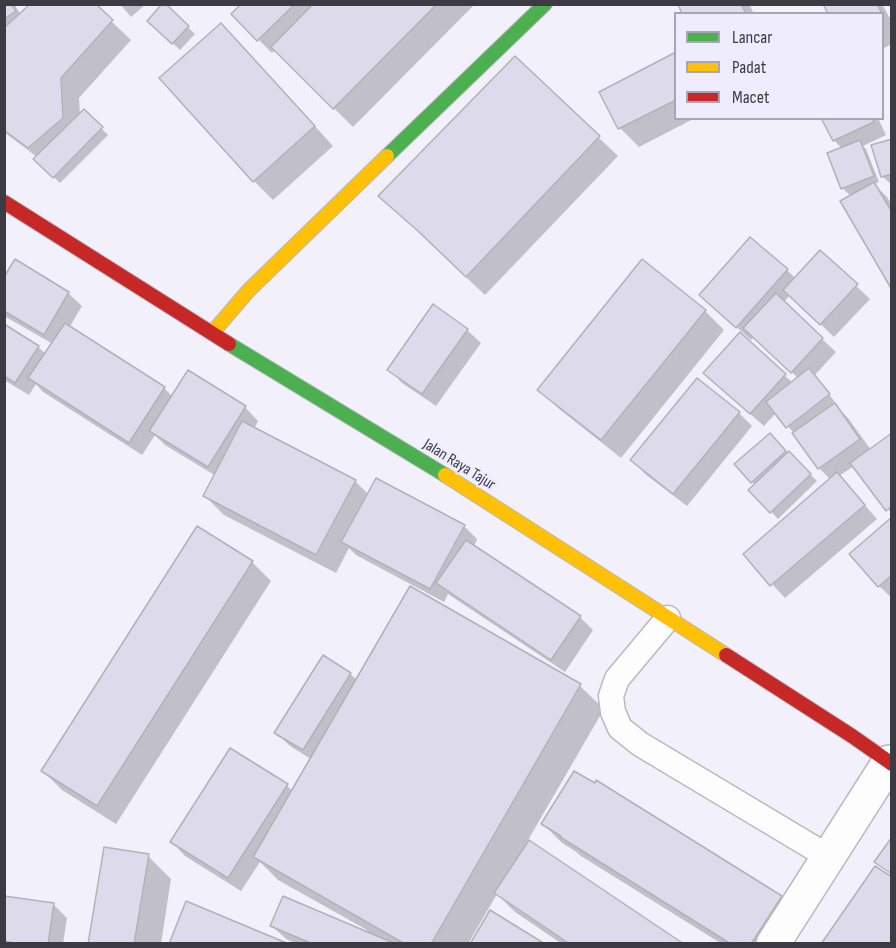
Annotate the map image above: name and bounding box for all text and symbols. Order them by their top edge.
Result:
legend [674,12,884,120]
text: Lancar [732,27,772,48]
text: Padat [732,57,766,78]
text: Macet [732,87,769,108]
street label: Jalan Raya Tajur [419,435,499,495]

